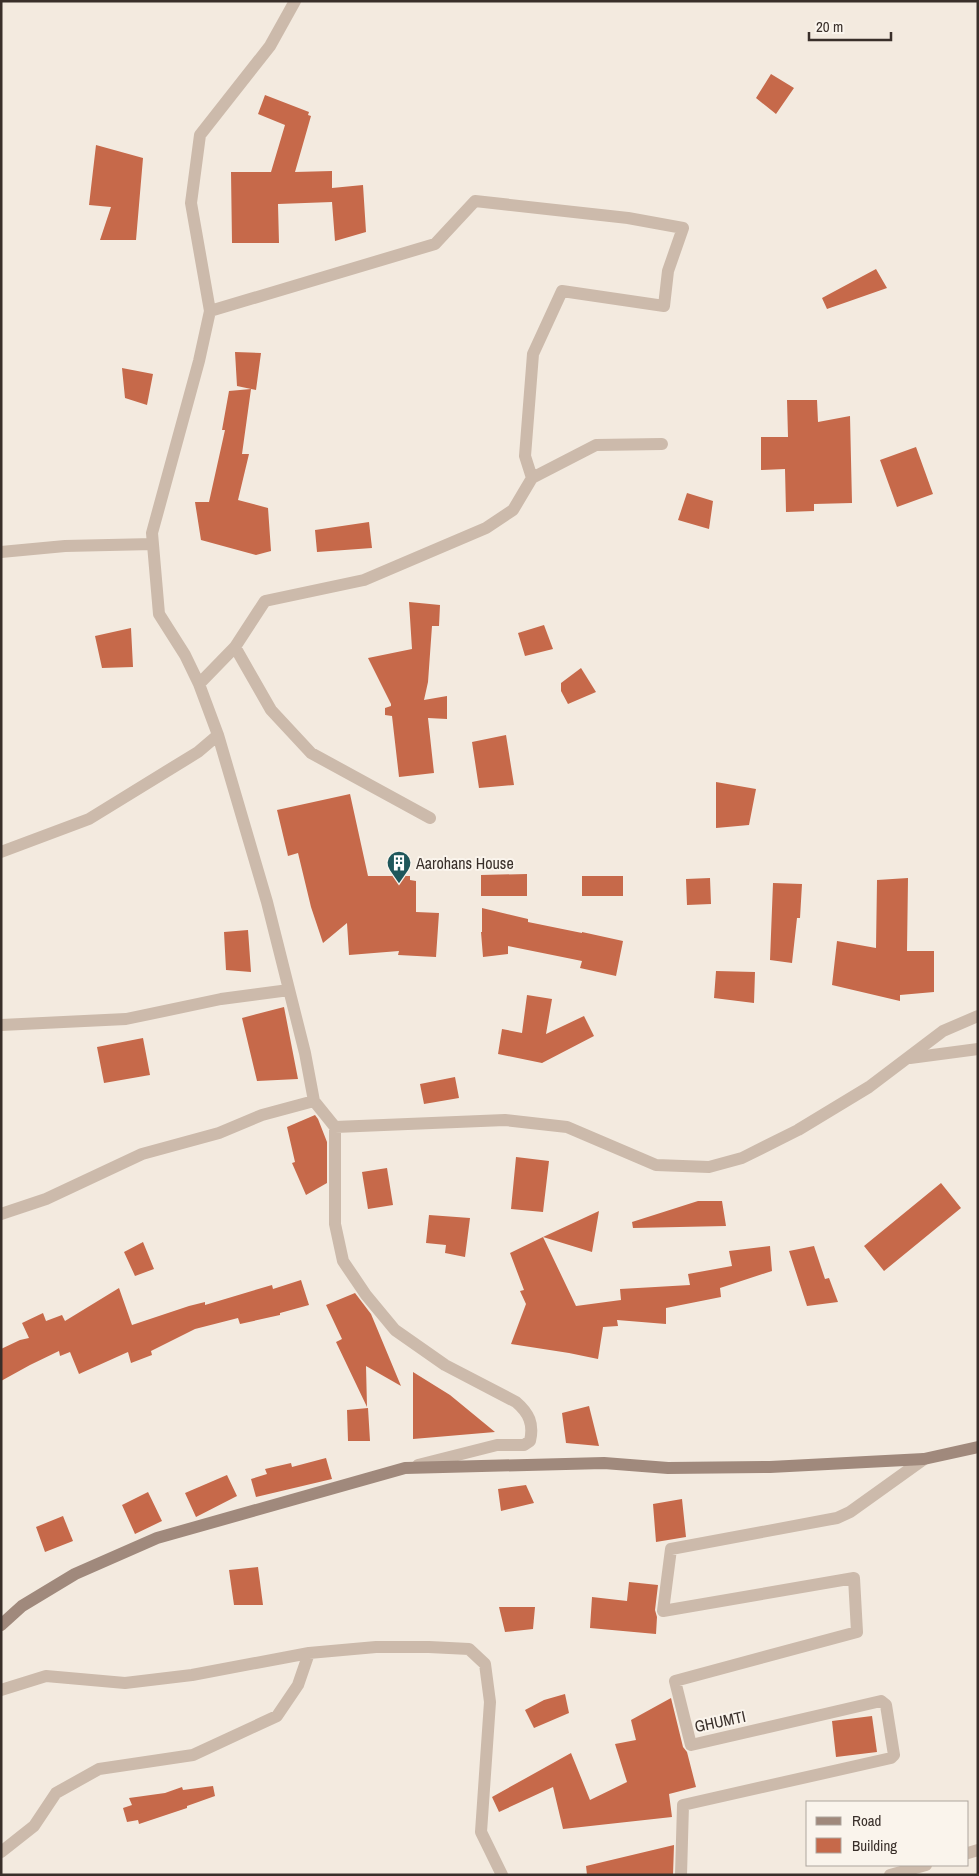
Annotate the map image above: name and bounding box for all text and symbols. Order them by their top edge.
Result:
scale bar [809,10,892,42]
text: 20 m [816,16,843,37]
building icon: Aarohans House [386,850,412,884]
place label: Aarohans House [415,852,514,874]
street label: GHUMTI [692,1705,748,1737]
legend [806,1801,969,1866]
text: Road [852,1810,881,1831]
text: Building [852,1835,897,1856]

